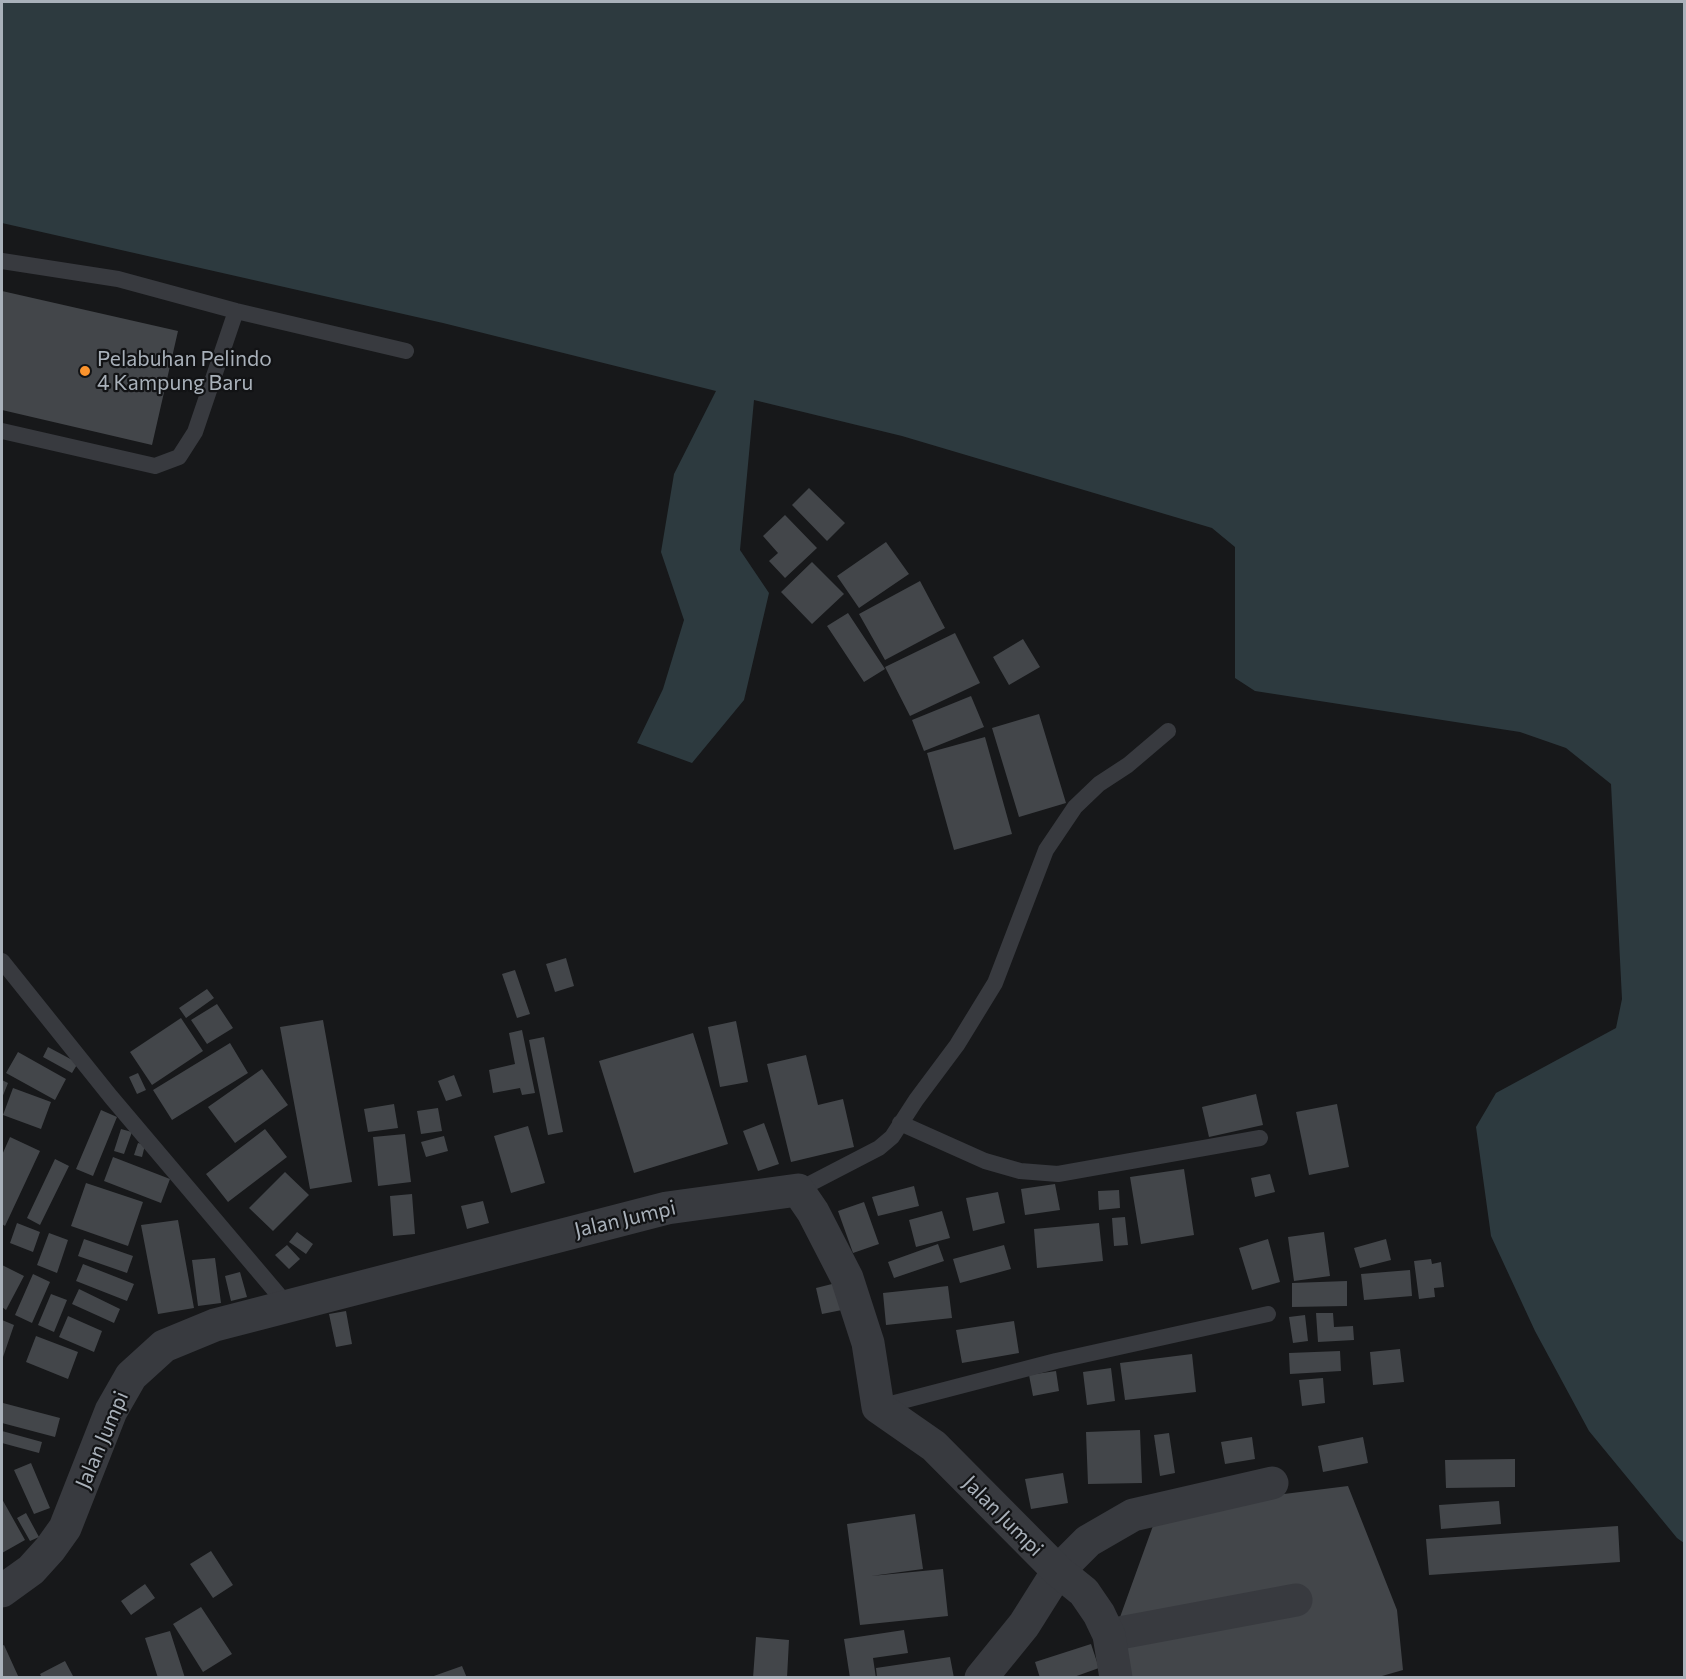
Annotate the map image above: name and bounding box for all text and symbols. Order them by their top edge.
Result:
place label: Pelabuhan Pelindo 4 Kampung Baru [97,346,272,396]
marker: Pelabuhan Pelindo 4 Kampung Baru [78,364,92,378]
street label: Jalan Jumpi [572,1195,678,1243]
street label: Jalan Jumpi [70,1387,134,1493]
street label: Jalan Jumpi [958,1471,1048,1561]

